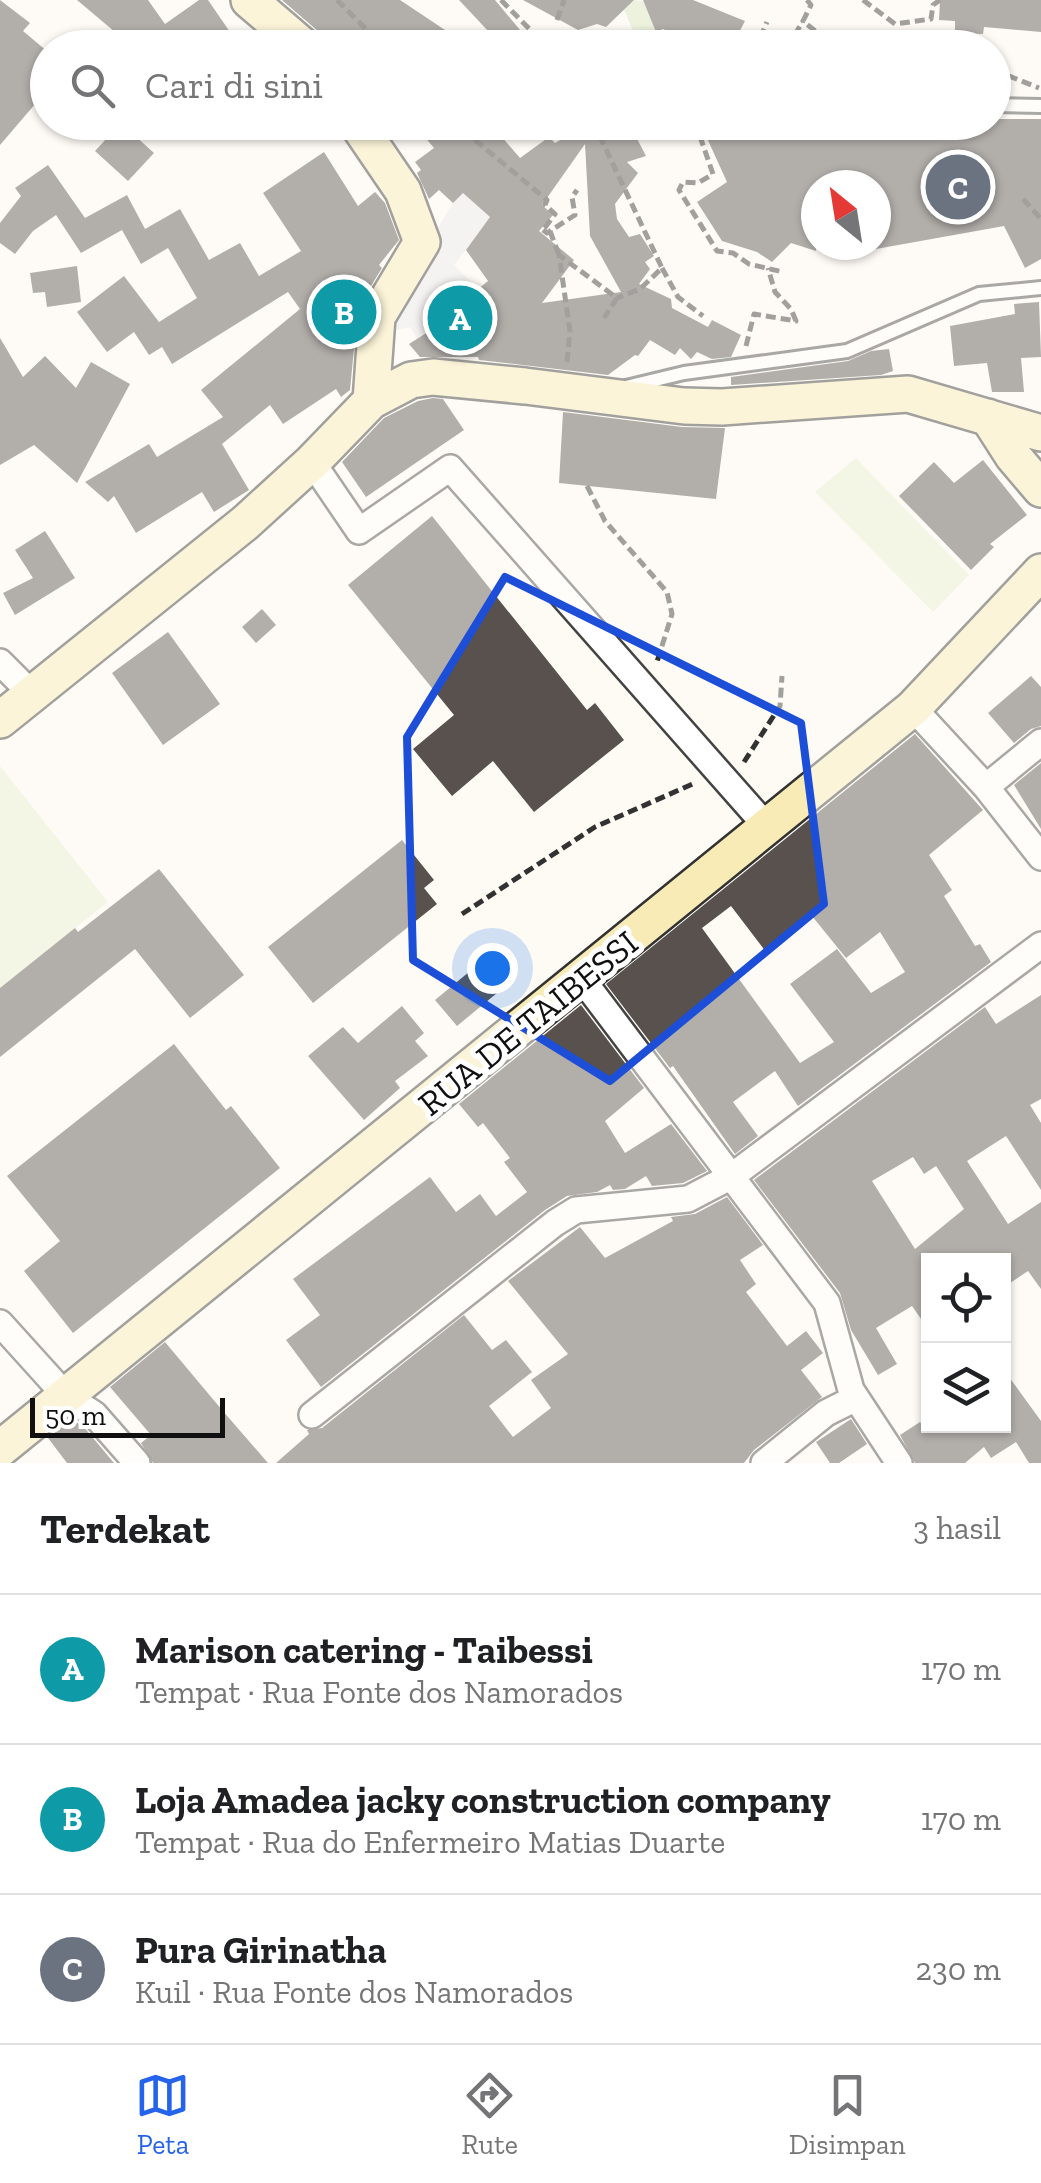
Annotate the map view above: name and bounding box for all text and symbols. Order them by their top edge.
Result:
search box [30,30,1011,140]
icon: search [65,58,120,113]
text: Cari di sini [145,62,323,108]
pin: C [926,150,990,224]
north arrow [801,170,891,260]
pin: B [312,274,376,350]
pin: A [428,280,492,356]
street label: RUA DE TAIBESSI [410,922,646,1124]
your location [467,943,518,994]
map controls [921,1253,1011,1433]
button: locate [921,1253,1011,1343]
button: layers [921,1343,1011,1433]
scale bar [30,1393,225,1438]
text: 50 m [45,1399,106,1432]
text: Terdekat [40,1503,210,1554]
text: 3 hasil [913,1509,1001,1547]
text: Marison catering - Taibessi [135,1627,593,1673]
text: A [62,1650,83,1688]
text: 170 m [921,1650,1001,1688]
text: Tempat · Rua Fonte dos Namorados [135,1673,623,1711]
text: Loja Amadea jacky construction company [135,1777,831,1823]
text: B [63,1800,82,1838]
text: 170 m [921,1800,1001,1838]
text: Tempat · Rua do Enfermeiro Matias Duarte [135,1823,725,1861]
text: Pura Girinatha [135,1927,387,1973]
text: C [62,1950,83,1988]
text: 230 m [916,1950,1001,1988]
text: Kuil · Rua Fonte dos Namorados [135,1973,573,2011]
tab: Peta [135,2068,190,2161]
tab: Rute [461,2068,518,2161]
tab: Disimpan [789,2068,906,2161]

